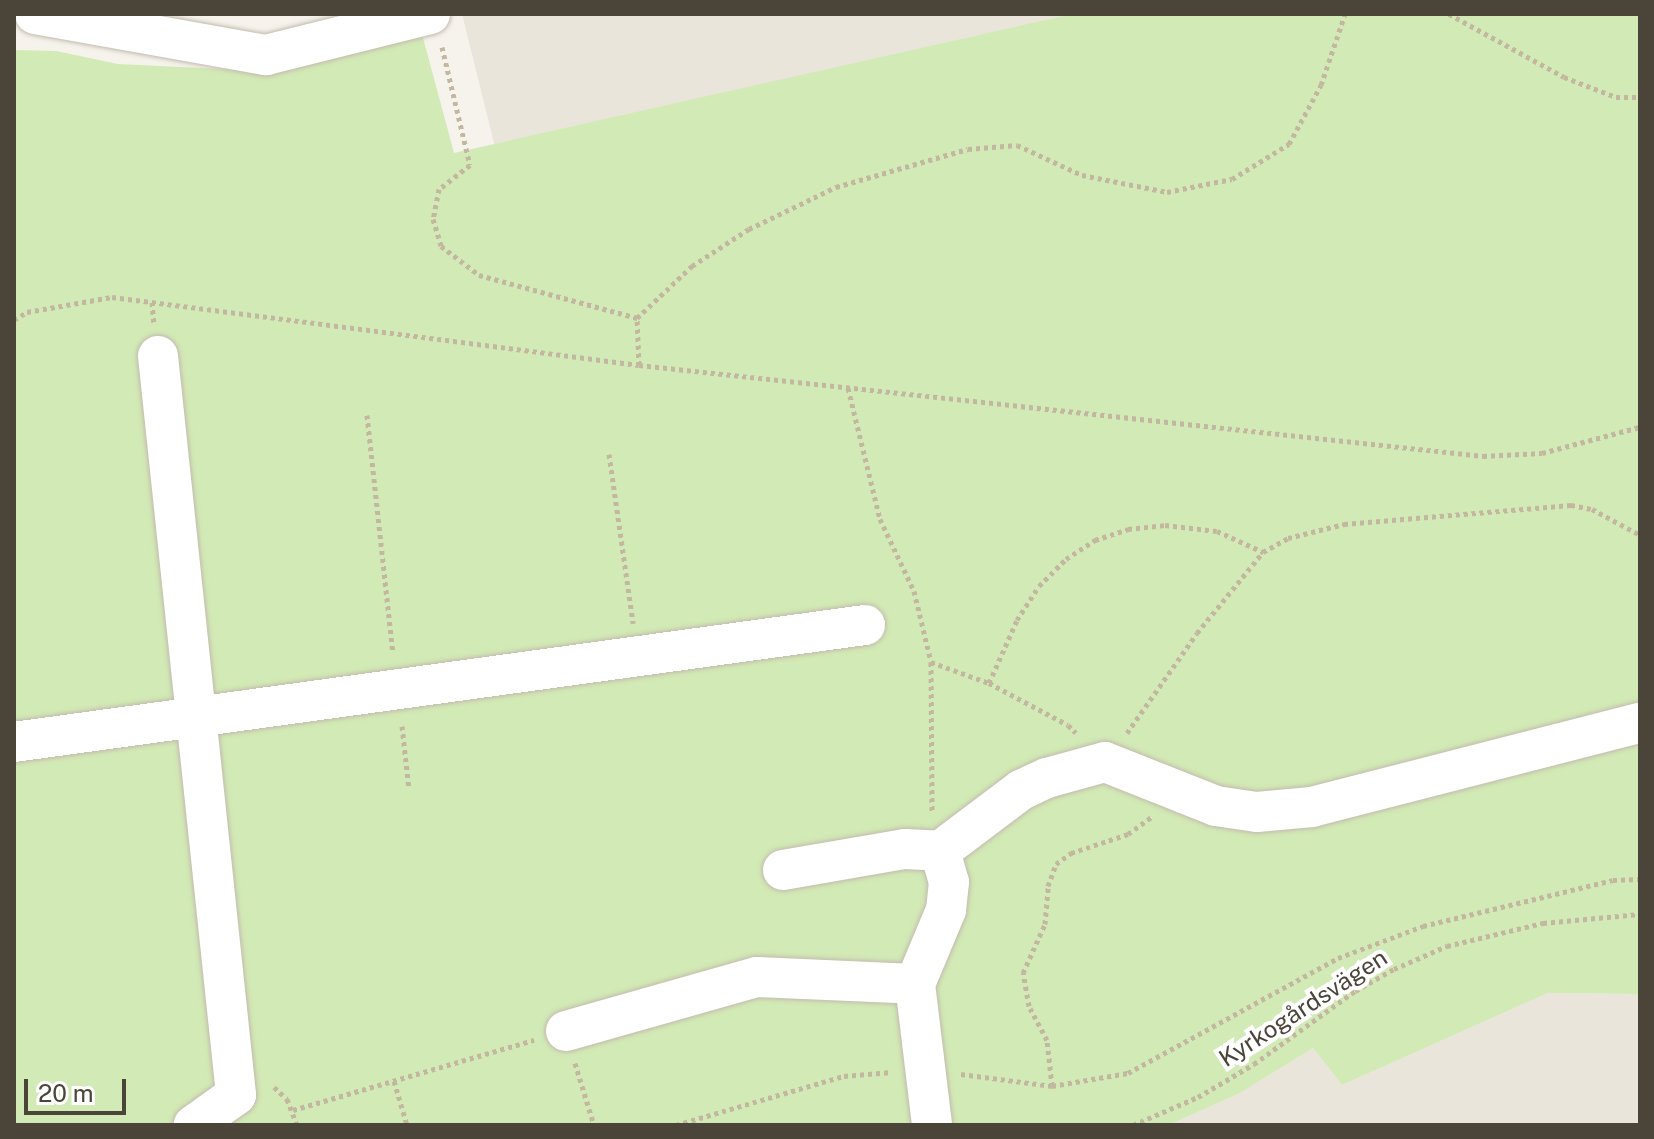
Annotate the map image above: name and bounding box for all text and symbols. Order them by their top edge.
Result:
street label: Kyrkogårdsvägen [1214,943,1392,1073]
scale bar [28,1063,130,1113]
text: 20 m [38,1079,94,1107]

